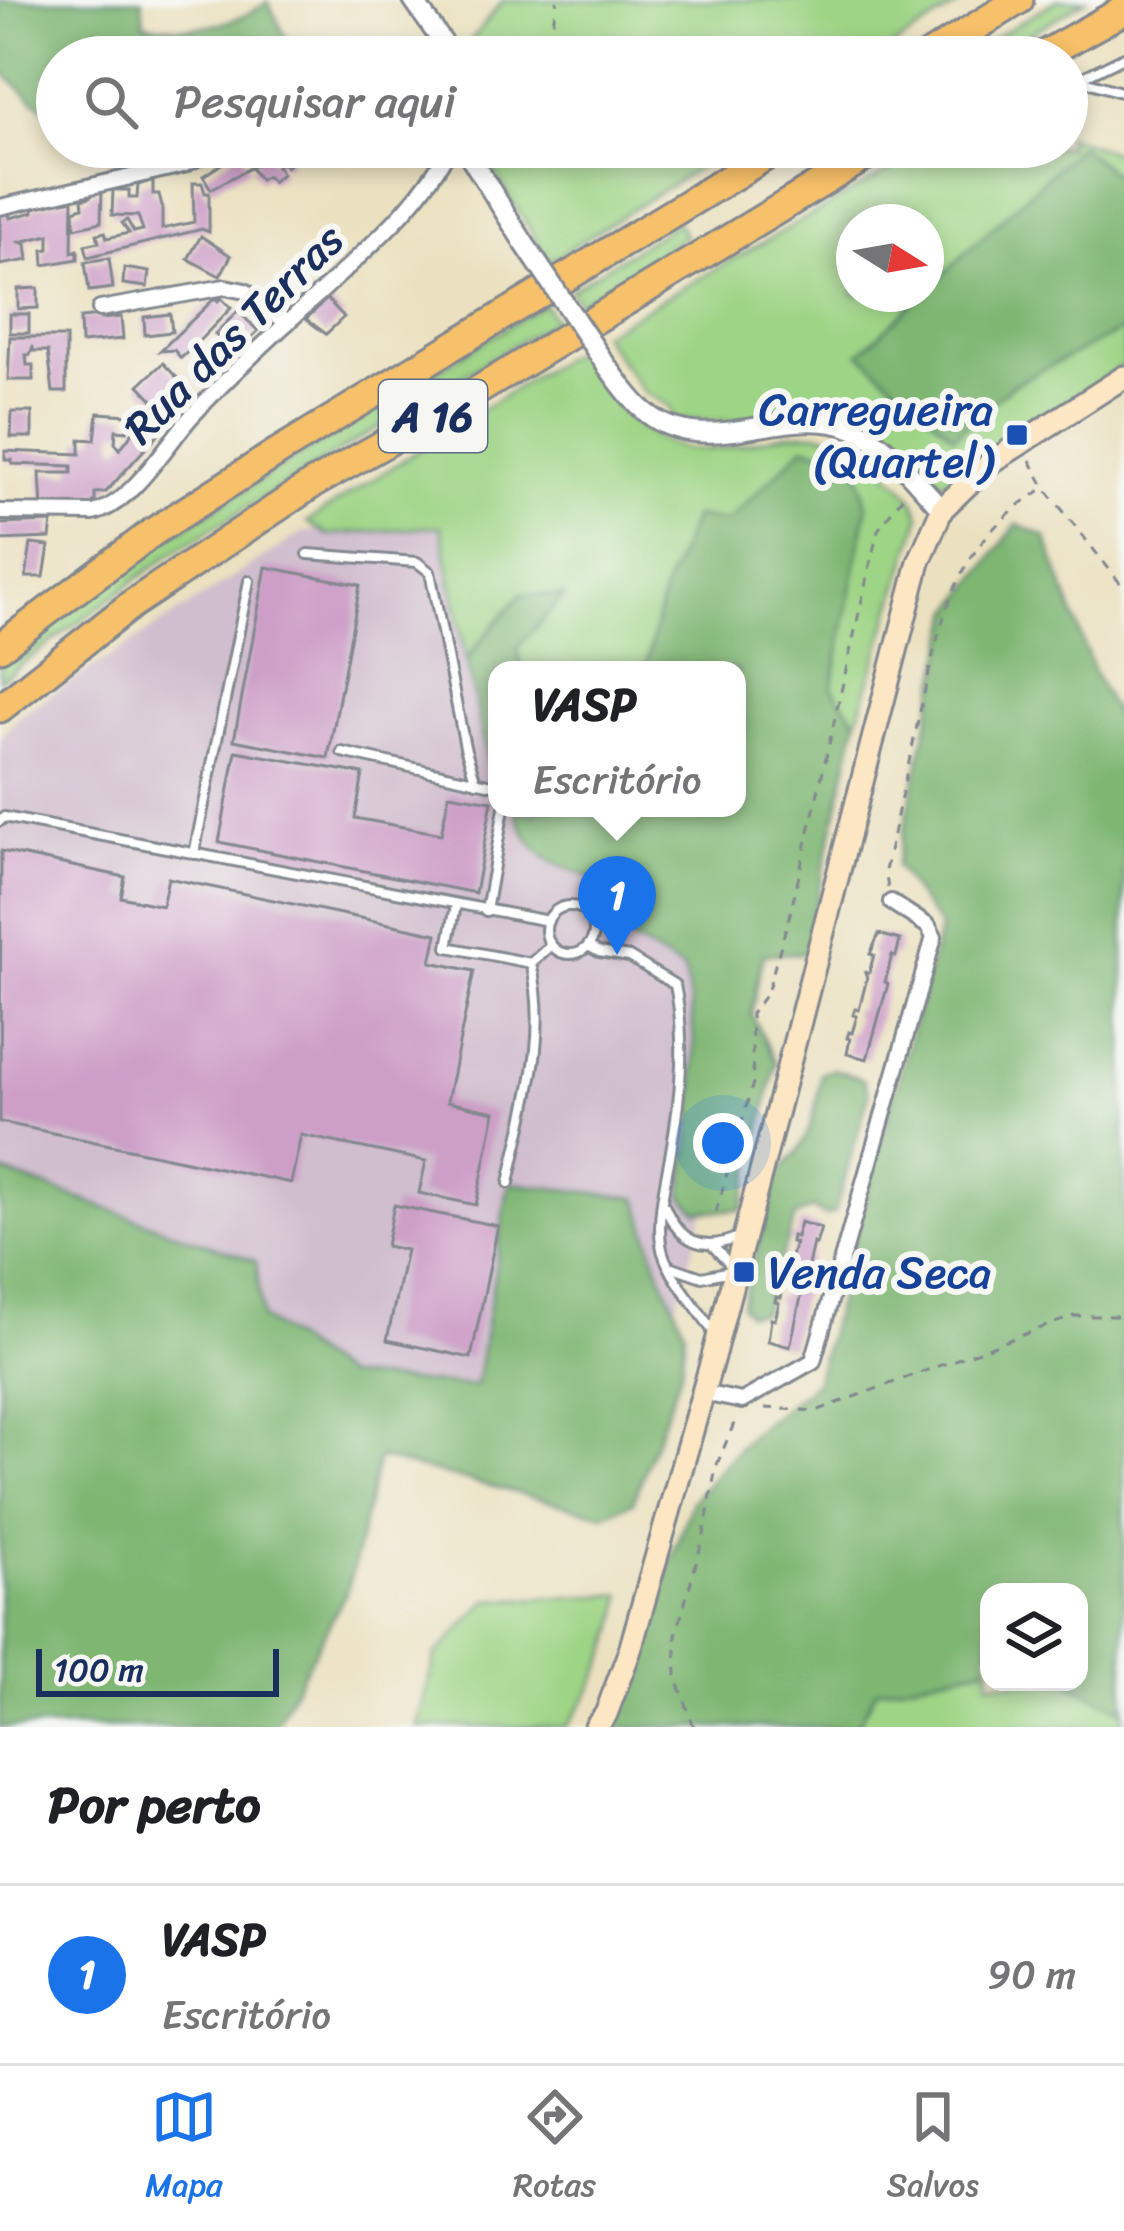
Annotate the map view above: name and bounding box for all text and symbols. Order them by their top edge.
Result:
search box [36,36,1088,168]
text: Pesquisar aqui [174,62,456,142]
icon: search [78,69,144,135]
street label: Rua das Terras [103,203,364,464]
north arrow [836,204,944,312]
place label: Carregueira (Quartel) [759,370,995,502]
road number: A 16 [379,380,487,452]
marker: Carregueira (Quartel) [1004,422,1030,448]
popup [488,661,746,817]
text: VASP [533,665,636,745]
text: Escritório [533,745,701,814]
pin: 1 [578,856,656,955]
your location [693,1113,753,1173]
place label: Venda Seca [768,1233,992,1313]
marker: Venda Seca [731,1259,757,1285]
map controls [980,1583,1088,1691]
button: layers [980,1583,1088,1691]
text: 100 m [54,1641,144,1699]
scale bar [36,1643,279,1696]
text: Por perto [48,1760,261,1850]
text: VASP [162,1900,266,1980]
text: 1 [79,1940,95,2009]
text: 90 m [987,1940,1076,2009]
text: Escritório [162,1980,331,2049]
tab: Mapa [145,2084,223,2214]
tab: Rotas [513,2084,596,2214]
tab: Salvos [886,2084,979,2214]

